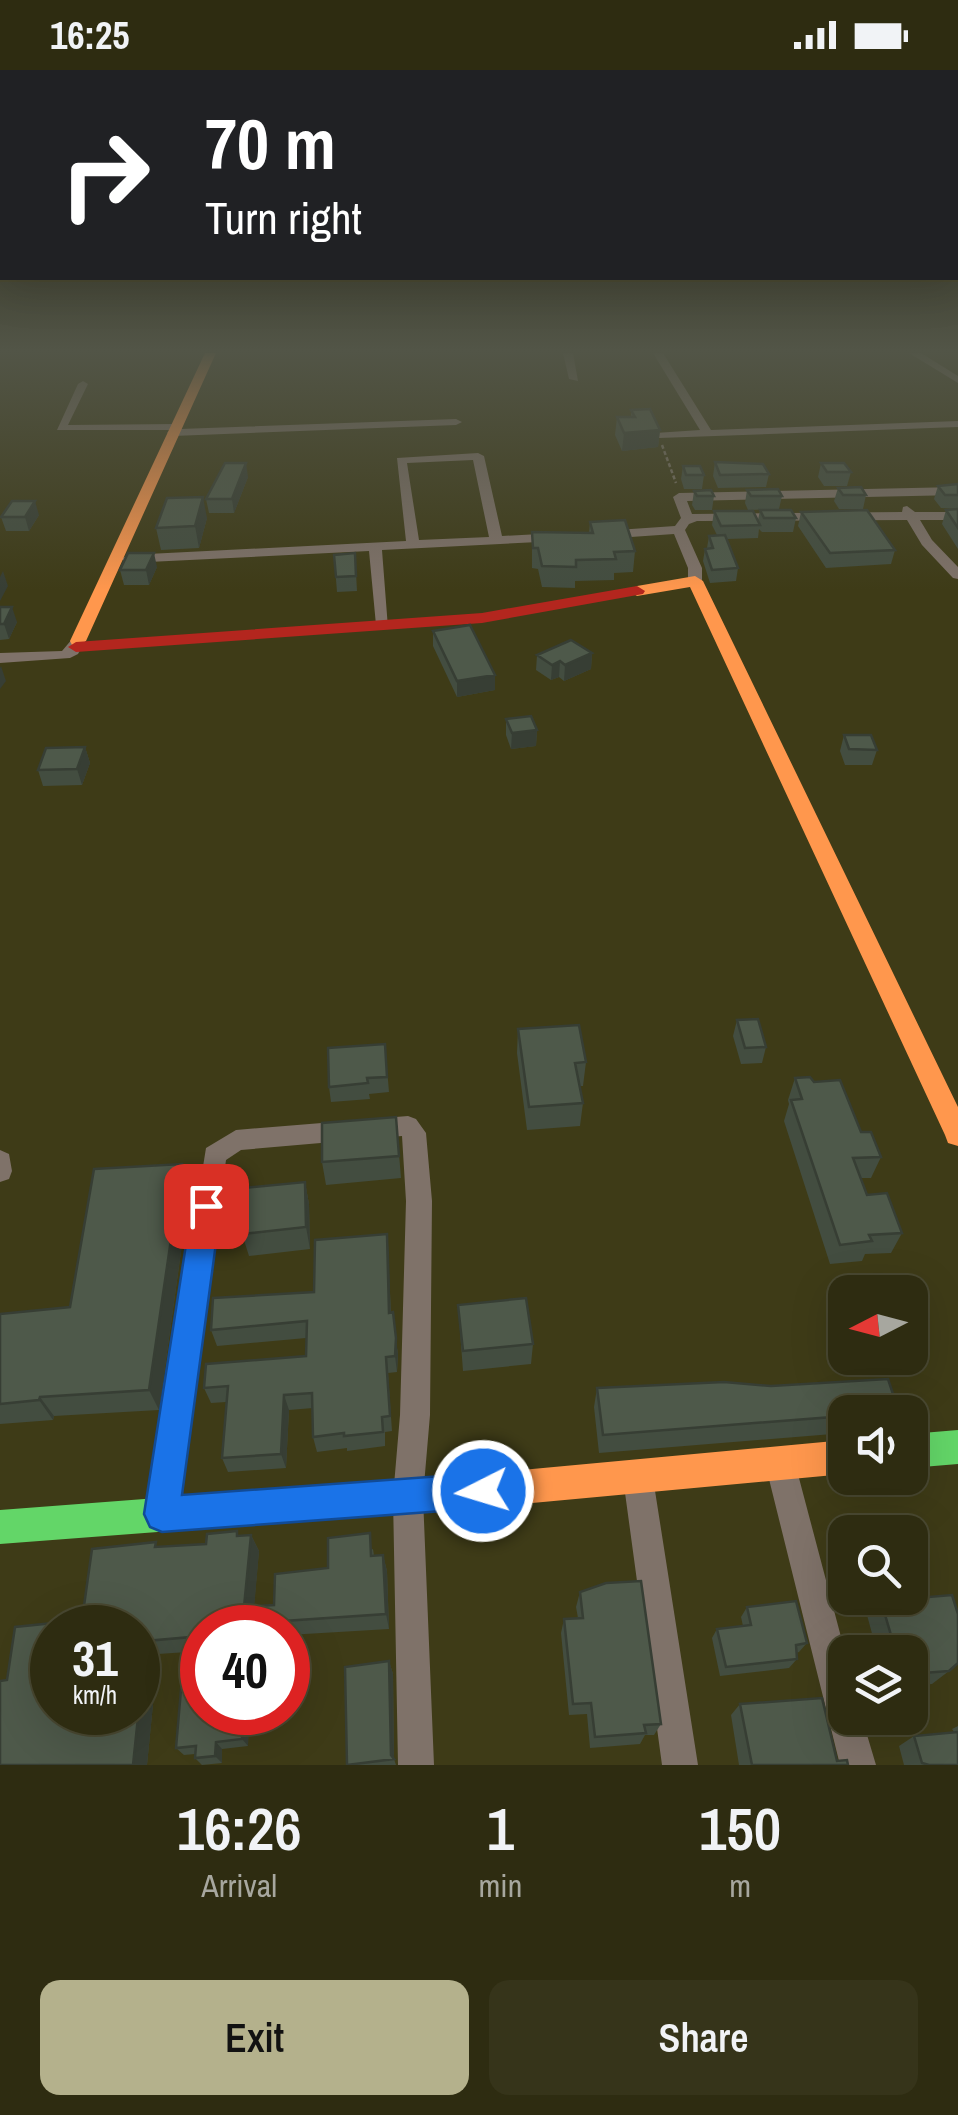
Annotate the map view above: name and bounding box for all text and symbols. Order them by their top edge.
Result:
text: 16:25 [50,10,130,61]
text: 70 m [205,97,336,191]
icon: right [40,110,170,240]
text: Turn right [205,187,362,248]
pin [164,1164,249,1249]
icon: arrive [179,1179,234,1234]
north arrow [828,1275,928,1375]
map controls [828,1275,928,1735]
button: sound [828,1395,928,1495]
position arrow [431,1439,535,1543]
button: search [828,1515,928,1615]
speed limit sign: 40 [180,1605,310,1735]
text: 31 [72,1624,118,1692]
button: layers [828,1635,928,1735]
text: km/h [73,1678,117,1712]
text: 16:26 [177,1788,302,1869]
text: 1 [487,1788,514,1869]
text: 150 [699,1788,781,1869]
text: Arrival [201,1864,277,1907]
text: min [479,1864,522,1907]
text: m [729,1864,751,1907]
button: Exit [40,1980,469,2095]
button: Share [489,1980,918,2095]

